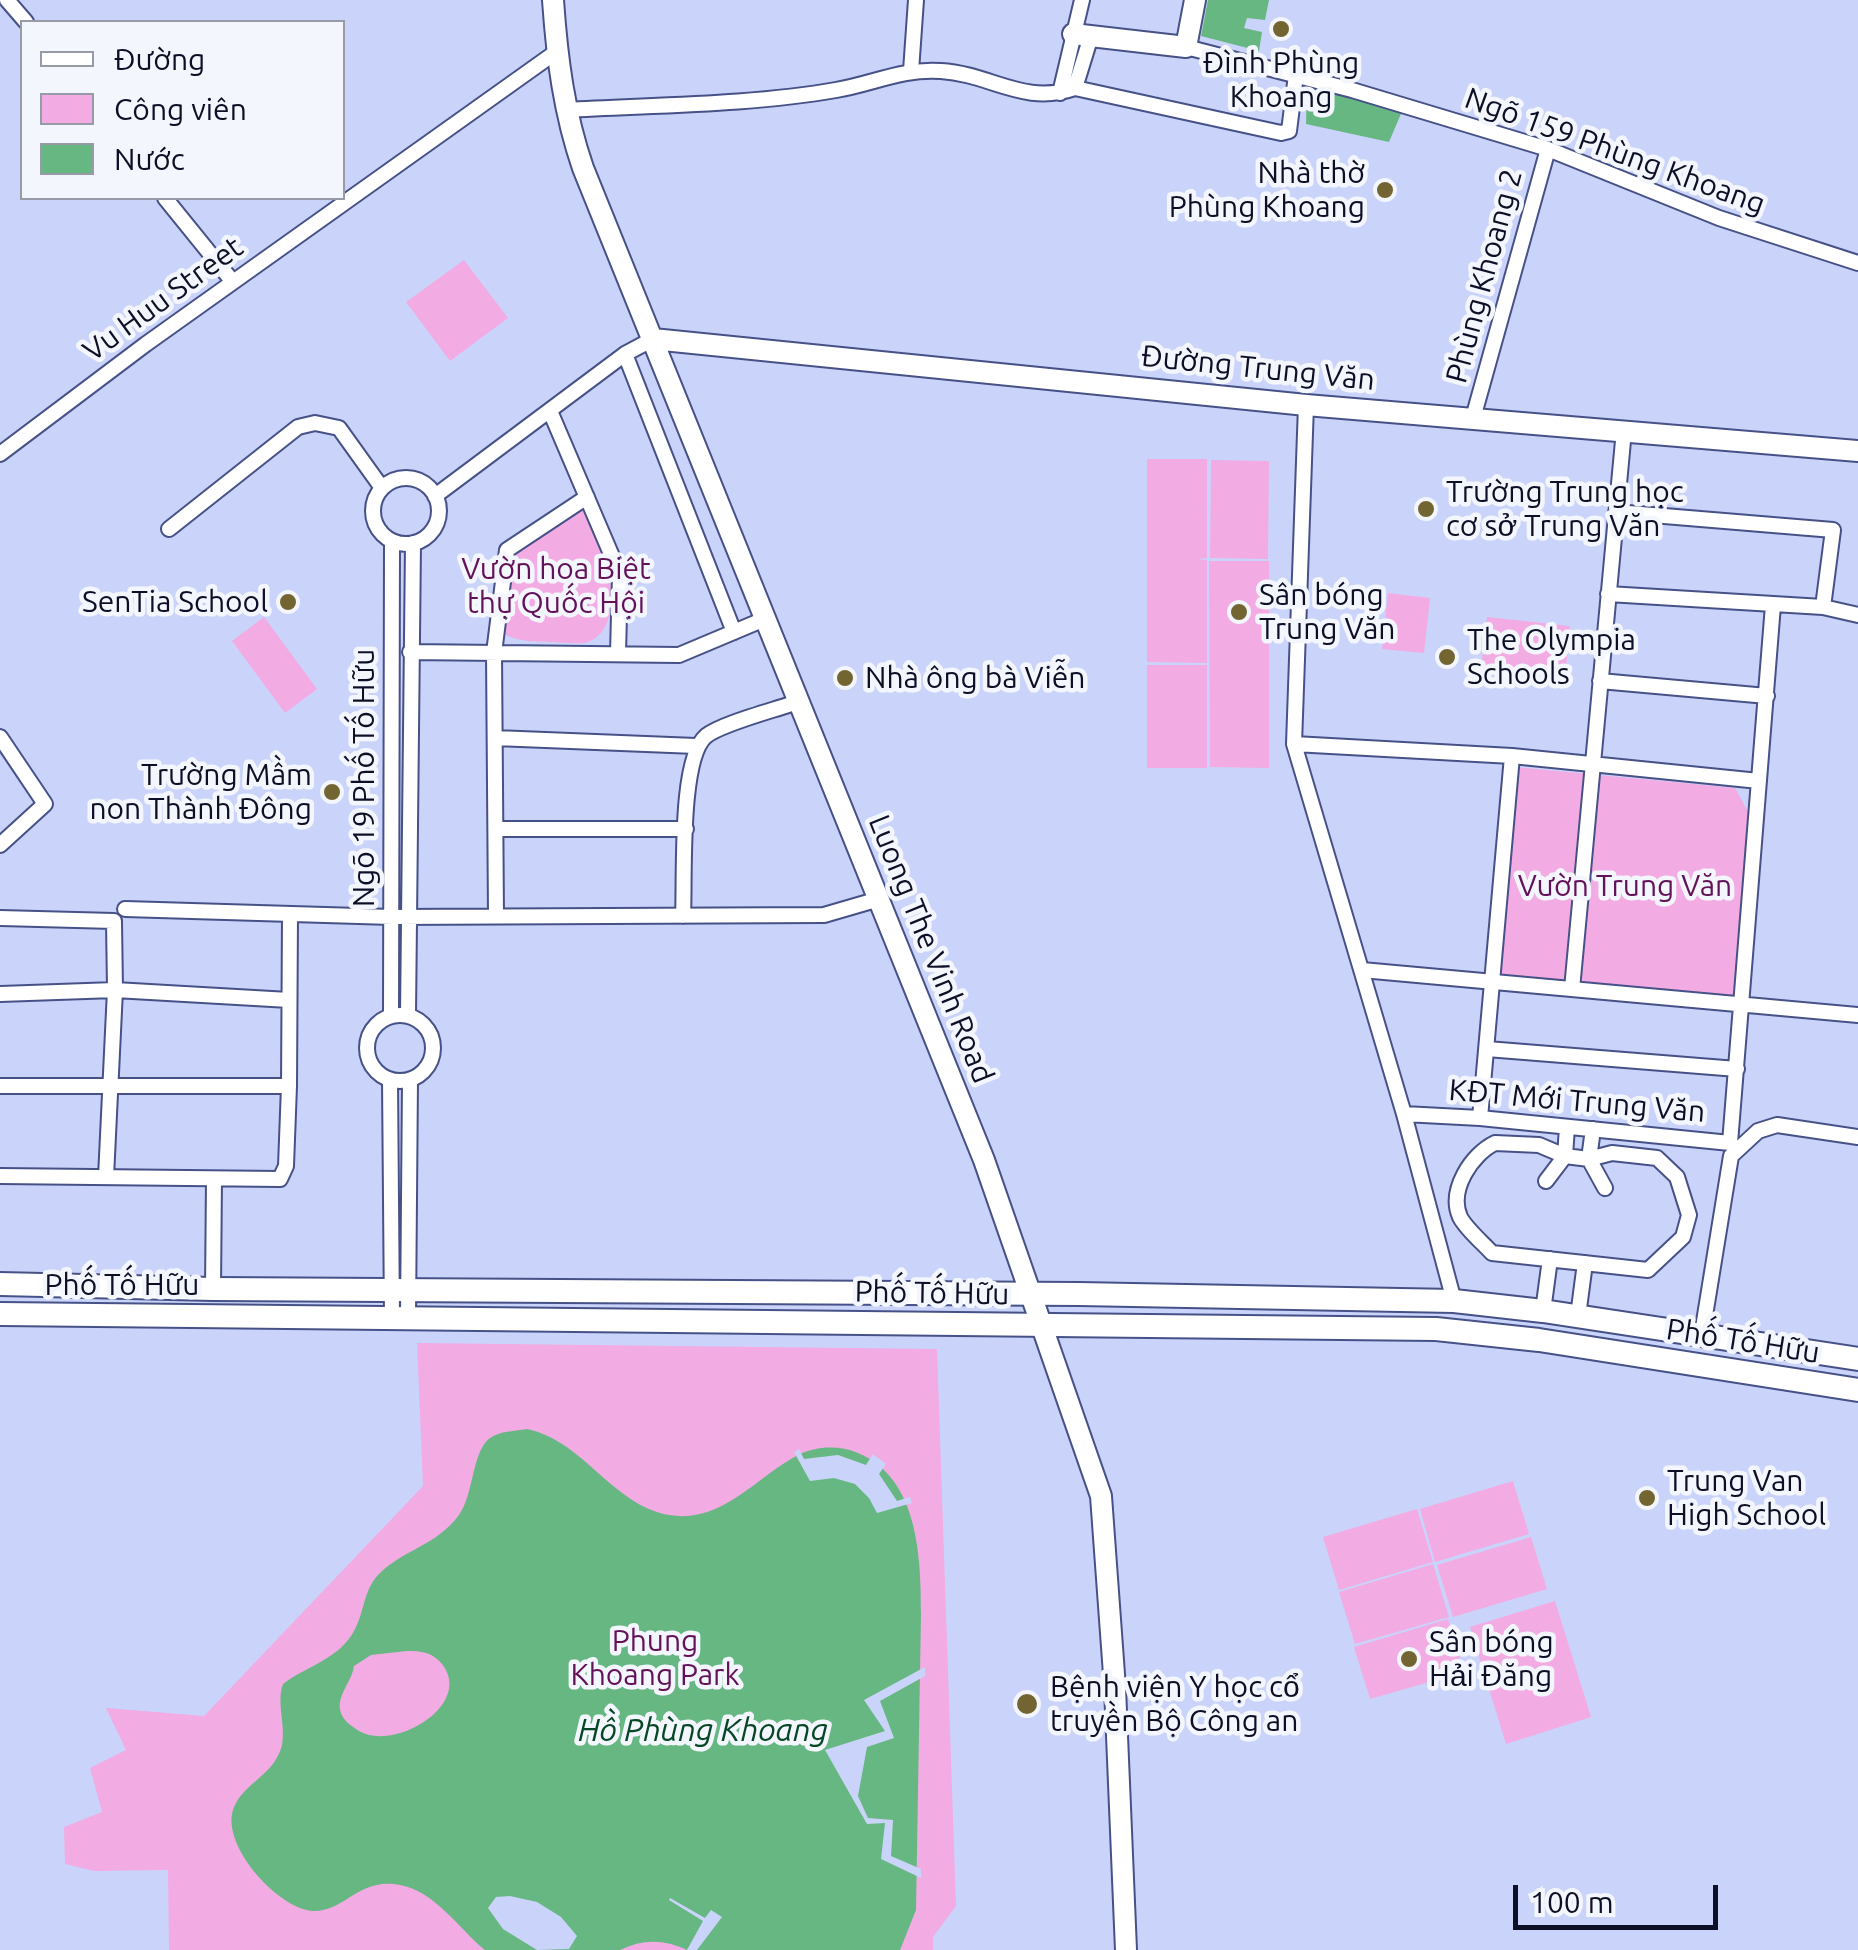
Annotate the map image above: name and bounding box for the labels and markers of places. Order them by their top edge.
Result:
marker: Đình Phùng Khoang [1270,18,1292,40]
place label: Đình Phùng Khoang [1203,45,1359,116]
place label: Nhà thờ Phùng Khoang [1169,155,1365,226]
marker: Nhà thờ Phùng Khoang [1374,179,1396,201]
place label: Trường Trung học cơ sở Trung Văn [1446,474,1684,544]
marker: Trường Trung học cơ sở Trung Văn [1415,498,1437,520]
place label: Sân bóng Trung Văn [1259,577,1395,648]
place label: SenTia School [82,584,268,620]
marker: SenTia School [277,591,299,613]
marker: Sân bóng Trung Văn [1228,601,1250,623]
place label: The Olympia Schools [1467,622,1636,692]
marker: The Olympia Schools [1436,646,1458,668]
place label: Nhà ông bà Viễn [865,660,1085,696]
marker: Nhà ông bà Viễn [834,667,856,689]
place label: Trường Mầm non Thành Đông [89,757,312,828]
marker: Trường Mầm non Thành Đông [321,781,343,803]
place label: Trung Van High School [1667,1463,1826,1534]
marker: Trung Van High School [1636,1487,1658,1509]
place label: Sân bóng Hải Đăng [1429,1624,1554,1694]
marker: Sân bóng Hải Đăng [1398,1648,1420,1670]
place label: Bệnh viện Y học cổ truyền Bộ Công an [1050,1669,1300,1740]
marker: Bệnh viện Y học cổ truyền Bộ Công an [1014,1691,1040,1717]

